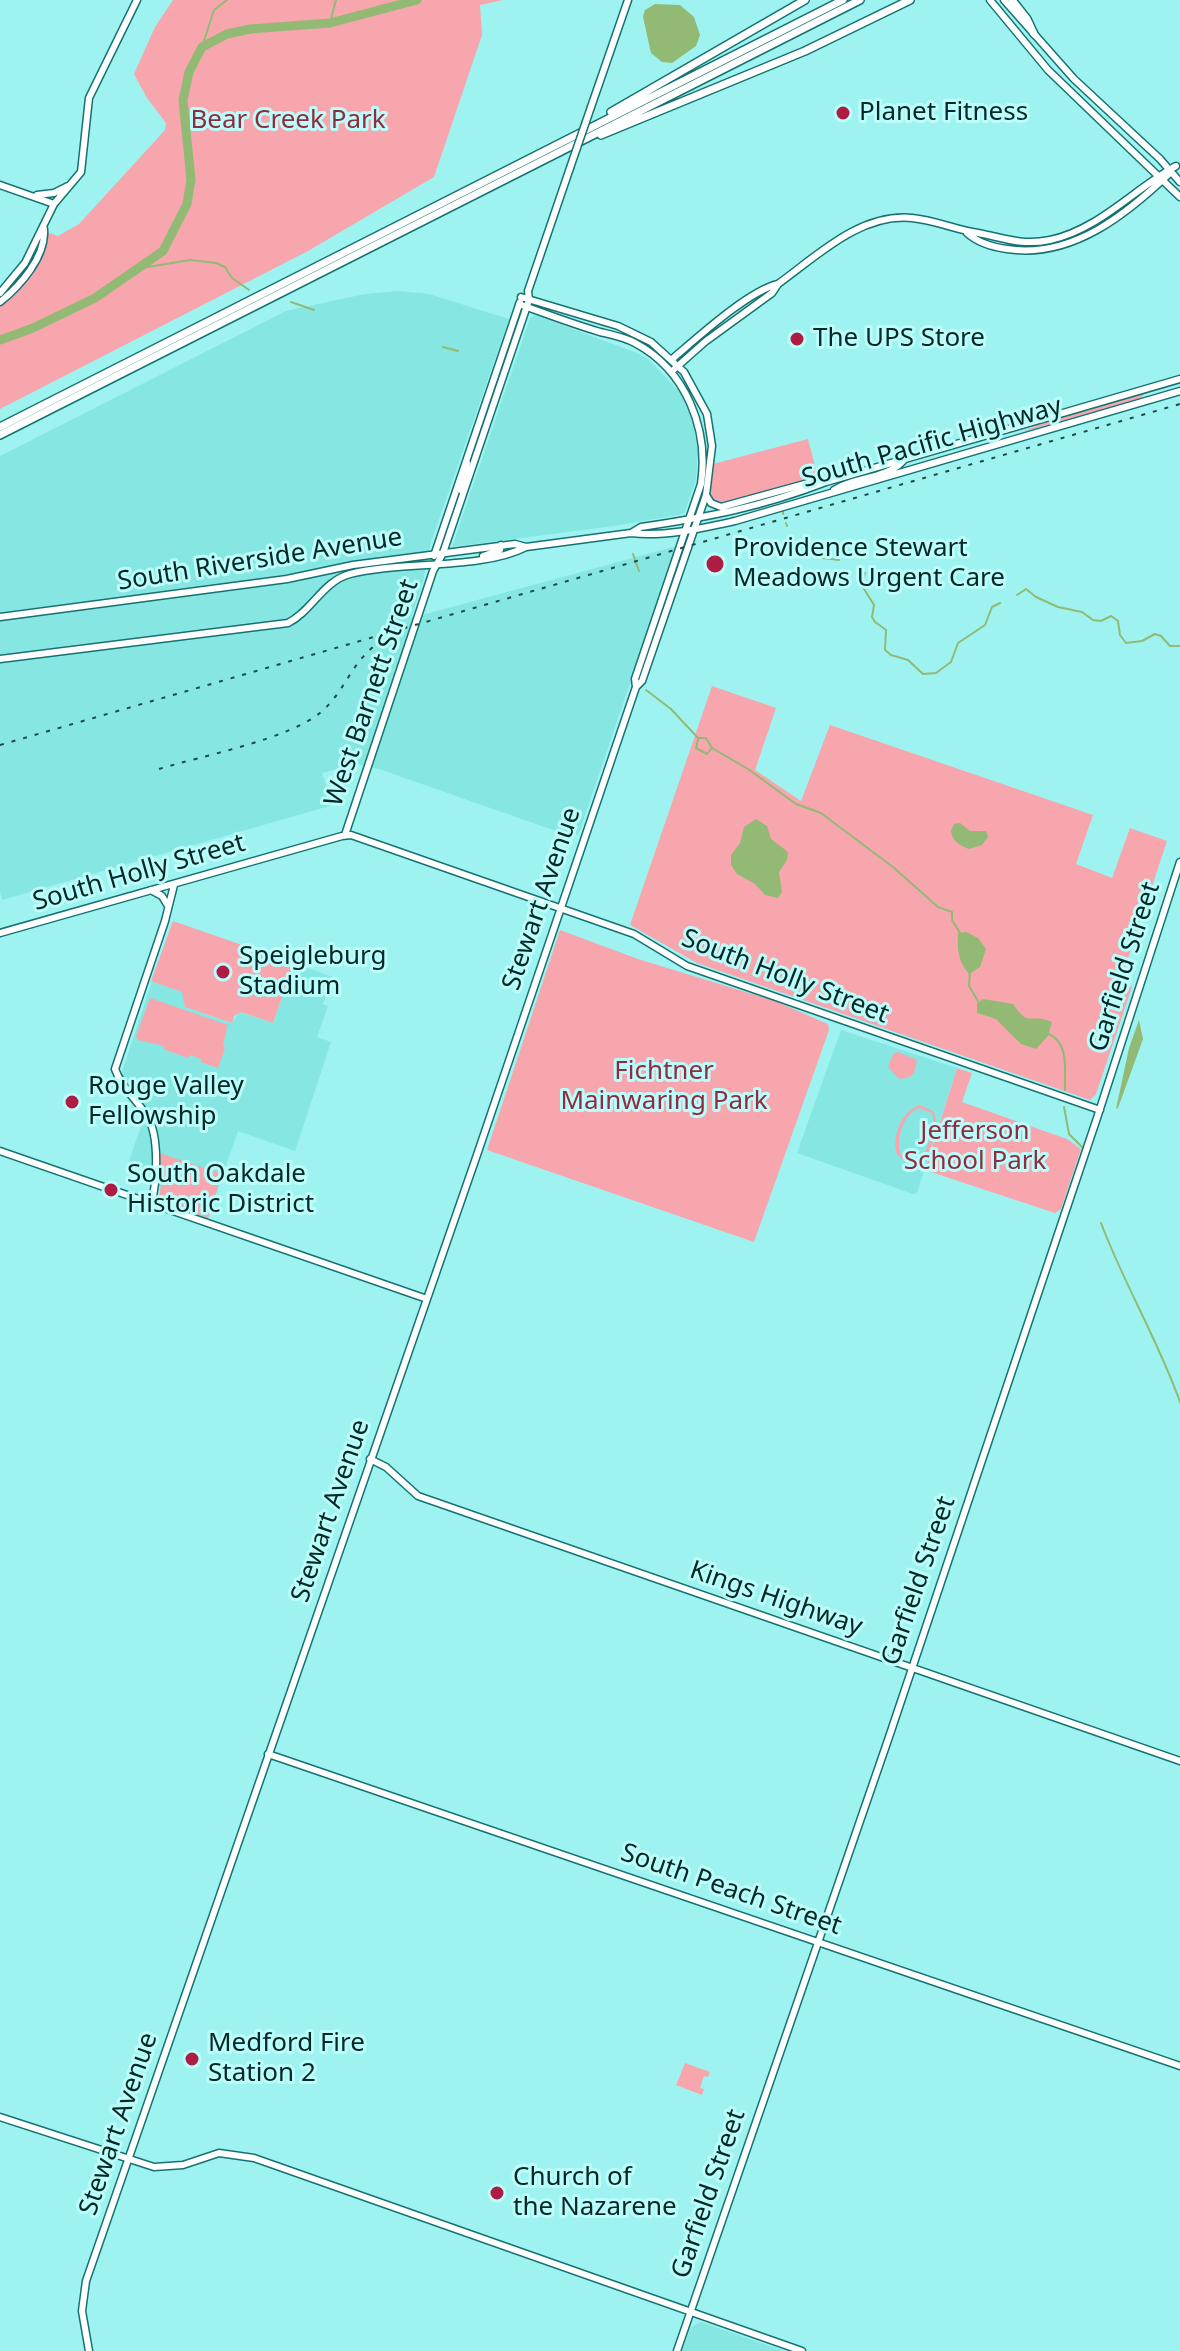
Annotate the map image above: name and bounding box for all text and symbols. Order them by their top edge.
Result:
place label: Planet Fitness [859,97,1028,129]
marker: Planet Fitness [834,104,852,122]
park label: Bear Creek Park [190,105,386,137]
place label: The UPS Store [813,323,985,355]
marker: The UPS Store [788,330,806,348]
street label: South Pacific Highway [798,391,1066,495]
street label: South Riverside Avenue [116,522,404,598]
place label: Providence Stewart Meadows Urgent Care [733,533,1005,594]
marker: Providence Stewart Meadows Urgent Care [704,553,726,575]
street label: West Barnett Street [319,575,425,811]
street label: Stewart Avenue [496,804,588,994]
street label: South Holly Street [29,828,249,918]
street label: Garfield Street [1083,878,1167,1056]
street label: South Holly Street [677,923,893,1031]
place label: Speigleburg Stadium [239,941,387,1002]
marker: Speigleburg Stadium [214,963,232,981]
park label: Fichtner Mainwaring Park [560,1056,768,1118]
place label: Rouge Valley Fellowship [88,1071,244,1132]
marker: Rouge Valley Fellowship [63,1093,81,1111]
park label: Jefferson School Park [904,1116,1046,1178]
place label: South Oakdale Historic District [127,1159,314,1220]
marker: South Oakdale Historic District [102,1181,120,1199]
street label: Stewart Avenue [285,1416,377,1606]
street label: Garfield Street [875,1492,963,1670]
street label: Kings Highway [686,1555,866,1643]
street label: South Peach Street [617,1838,845,1942]
place label: Medford Fire Station 2 [208,2028,365,2090]
street label: Stewart Avenue [73,2029,165,2219]
marker: Medford Fire Station 2 [183,2050,201,2068]
street label: Garfield Street [665,2105,753,2283]
place label: Church of the Nazarene [513,2162,677,2224]
marker: Church of the Nazarene [488,2184,506,2202]

